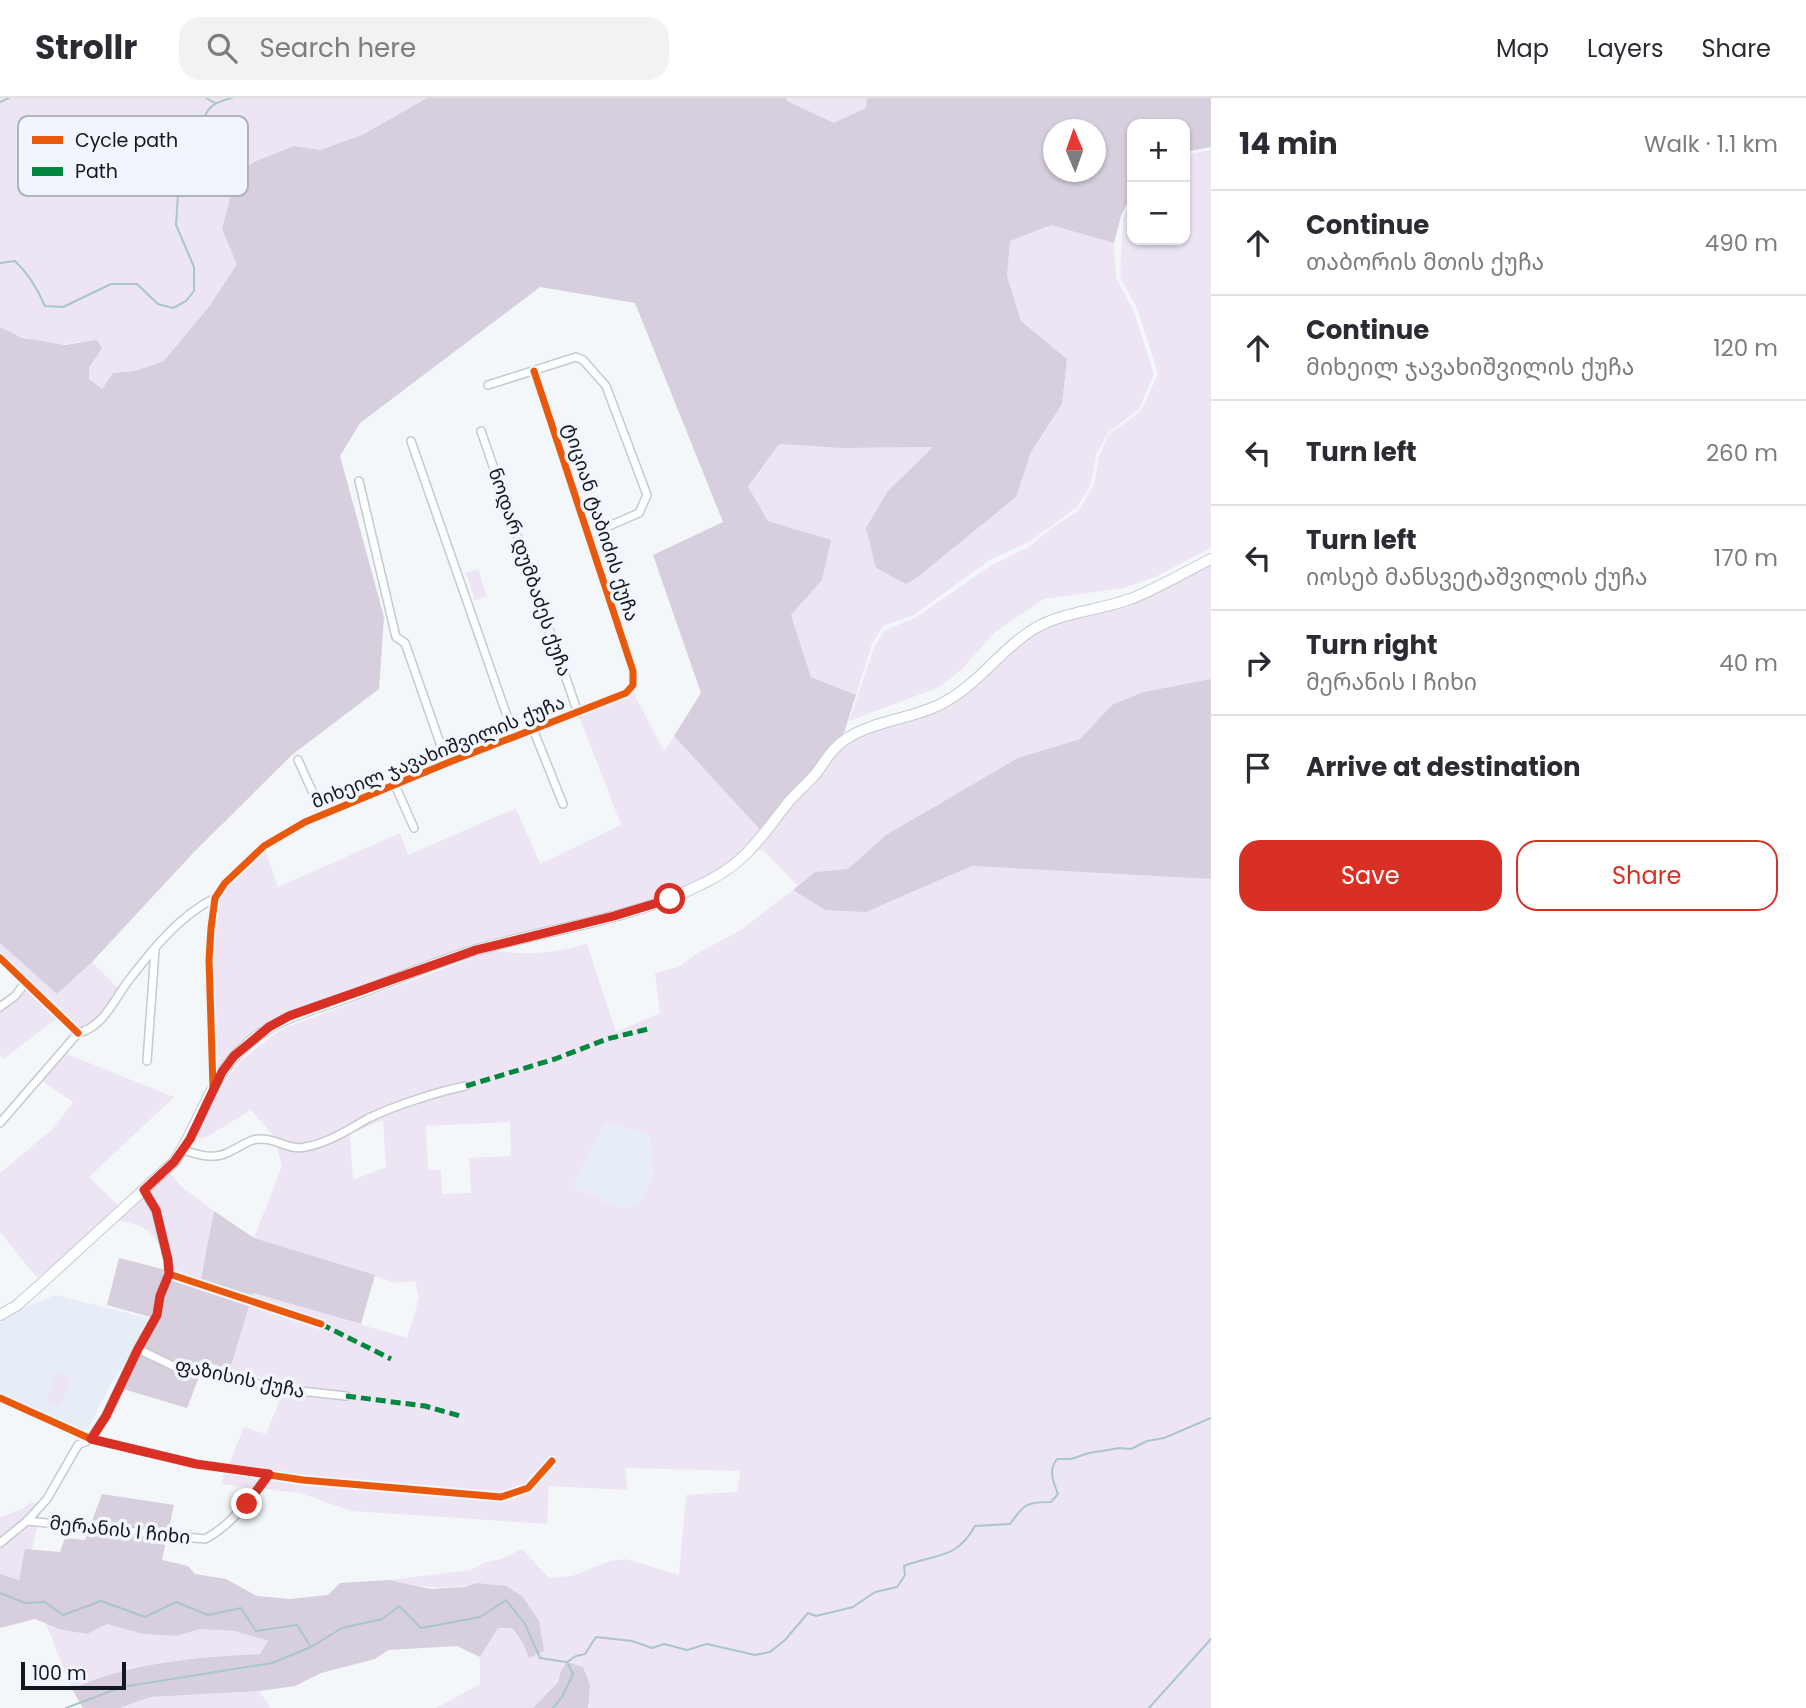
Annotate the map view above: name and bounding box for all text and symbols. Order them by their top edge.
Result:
search box [179,17,669,80]
text: Strollr [35,24,137,71]
icon: search [203,29,241,67]
text: Search here [259,30,416,66]
text: Map [1496,32,1549,65]
text: Layers [1587,32,1663,65]
text: Share [1701,32,1771,65]
legend [18,116,248,196]
north arrow [1043,119,1106,182]
map controls [1127,119,1190,245]
button: + [1127,119,1190,182]
text: 14 min [1239,122,1338,165]
text: Cycle path [75,127,178,154]
text: Walk · 1.1 km [1644,128,1778,160]
text: Path [75,158,118,185]
button: − [1127,182,1190,245]
text: Continue [1306,207,1429,243]
icon: ahead [1239,224,1277,262]
text: 490 m [1705,227,1778,259]
text: თაბორის მთის ქუჩა [1306,246,1544,278]
text: Continue [1306,312,1429,348]
icon: ahead [1239,329,1277,367]
text: 120 m [1713,332,1778,364]
text: მიხეილ ჯავახიშვილის ქუჩა [1306,351,1634,383]
street label: ტიციან ტაბიძის ქუჩა [556,419,646,625]
icon: left [1239,434,1277,472]
text: Turn left [1306,434,1417,470]
text: 260 m [1706,437,1778,469]
street label: ნოდარ დუმბაძეს ქუჩა [482,464,578,680]
text: Turn left [1306,522,1417,558]
icon: left [1239,539,1277,577]
text: 170 m [1714,542,1778,574]
text: იოსებ მანსვეტაშვილის ქუჩა [1306,561,1648,593]
text: Turn right [1306,627,1438,663]
icon: right [1239,644,1277,682]
text: 40 m [1719,647,1778,679]
text: მერანის I ჩიხი [1306,666,1477,698]
street label: მიხეილ ჯავახიშვილის ქუჩა [307,689,569,815]
icon: arrive [1239,749,1277,787]
text: Arrive at destination [1306,749,1581,785]
button: Save [1239,840,1502,911]
button: Share [1516,840,1778,911]
route start [654,883,685,914]
street label: ფაზისის ქუჩა [173,1351,307,1405]
route end [231,1488,262,1519]
street label: მერანის I ჩიხი [48,1509,192,1551]
scale bar [21,1659,126,1691]
text: 100 m [32,1660,87,1687]

